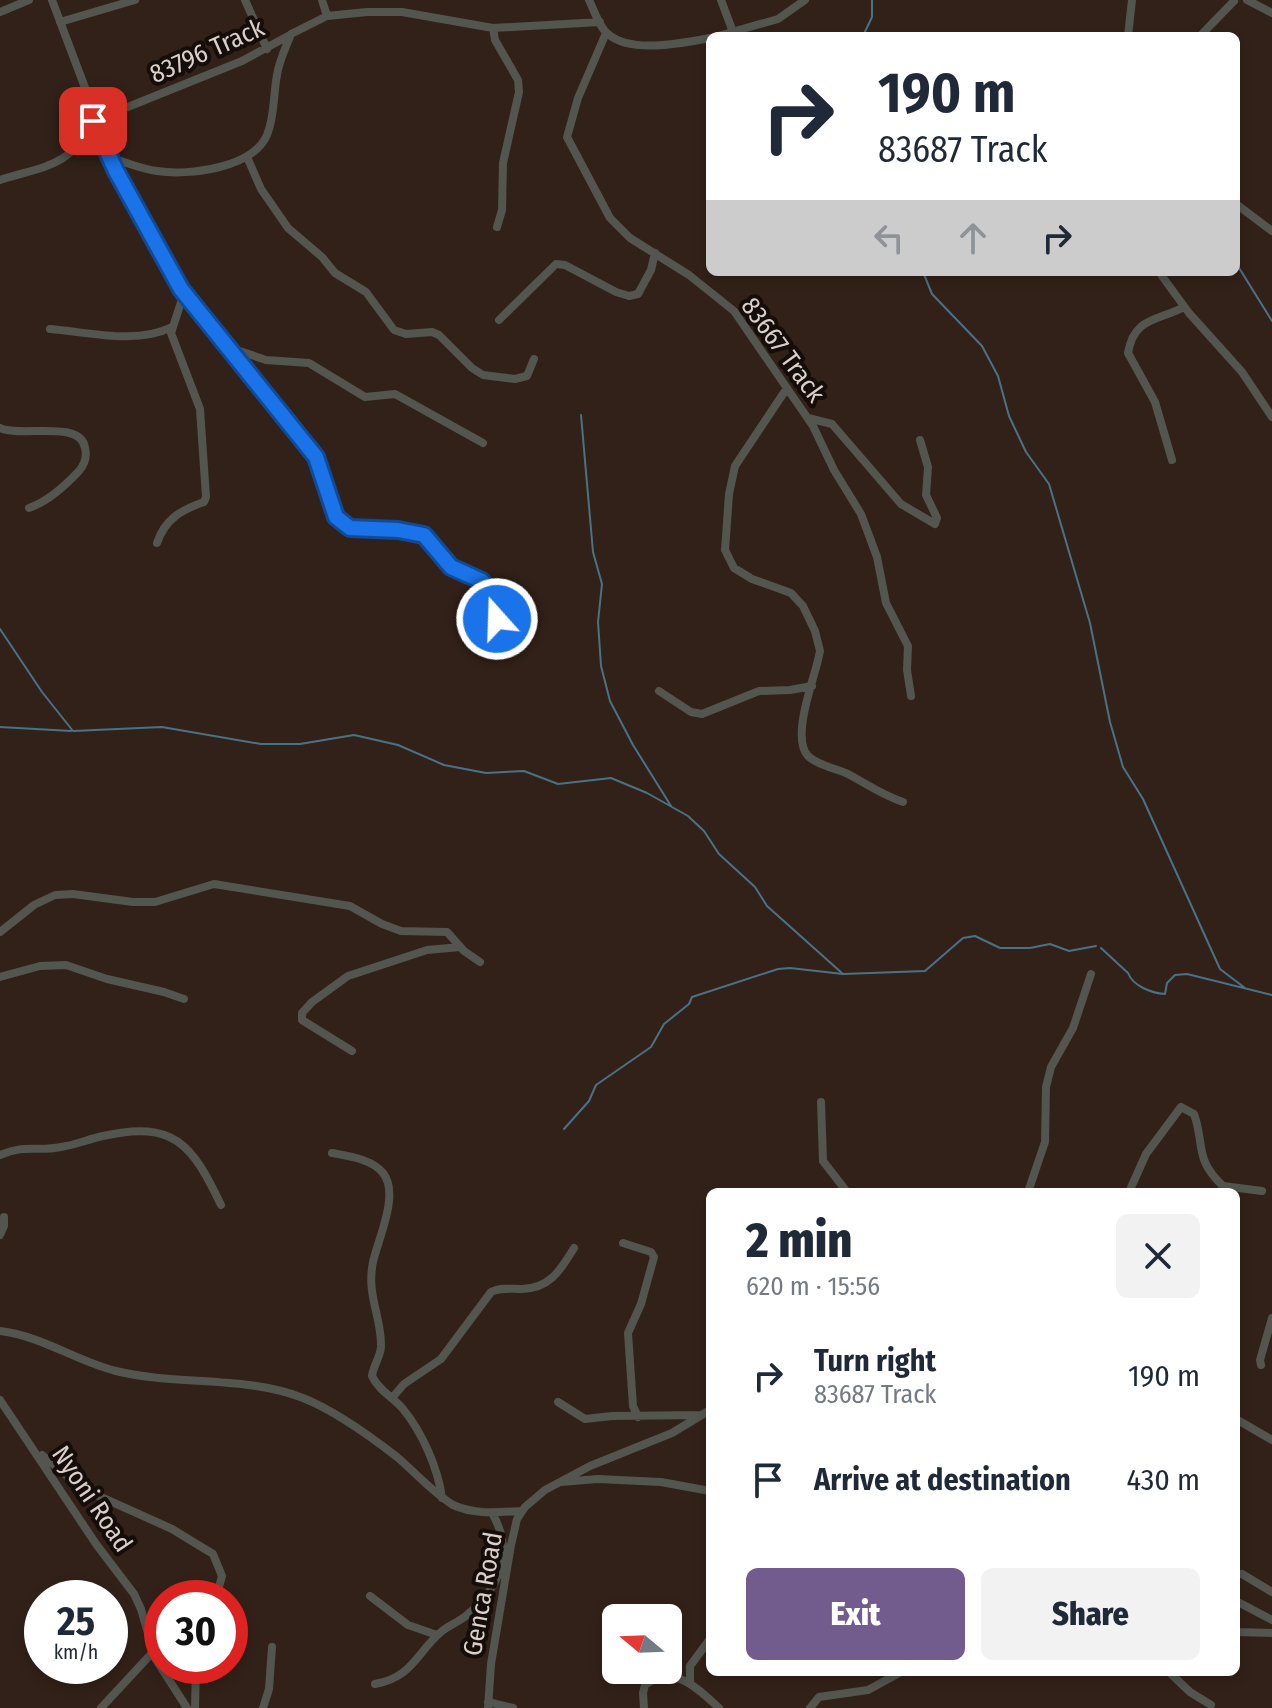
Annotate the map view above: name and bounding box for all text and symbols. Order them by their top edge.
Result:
street label: 83796 Track [145,12,270,90]
text: 190 m [878,60,1016,127]
icon: right [746,64,850,168]
pin [59,87,127,155]
icon: arrive [71,99,115,143]
text: 83687 Track [878,128,1048,172]
icon: left [867,216,911,260]
icon: ahead [951,216,995,260]
icon: right [1035,216,1079,260]
street label: 83667 Track [735,291,832,409]
position arrow [455,577,539,661]
text: 2 min [746,1212,852,1270]
button: close [1116,1214,1200,1298]
text: 620 m · 15:56 [746,1271,880,1302]
text: Turn right [814,1343,936,1379]
icon: right [746,1354,790,1398]
text: 190 m [1128,1358,1200,1394]
text: 83687 Track [814,1379,936,1410]
street label: Nyoni Road [45,1440,139,1558]
icon: arrive [746,1458,790,1502]
text: Arrive at destination [814,1462,1071,1498]
text: 430 m [1127,1462,1200,1498]
street label: Genca Road [457,1530,509,1658]
button: Exit [746,1568,965,1660]
button: Share [981,1568,1200,1660]
speed limit sign: 30 [144,1580,248,1684]
text: 25 [57,1598,95,1646]
north arrow [602,1604,682,1684]
map controls [602,1604,682,1684]
text: km/h [54,1640,98,1664]

